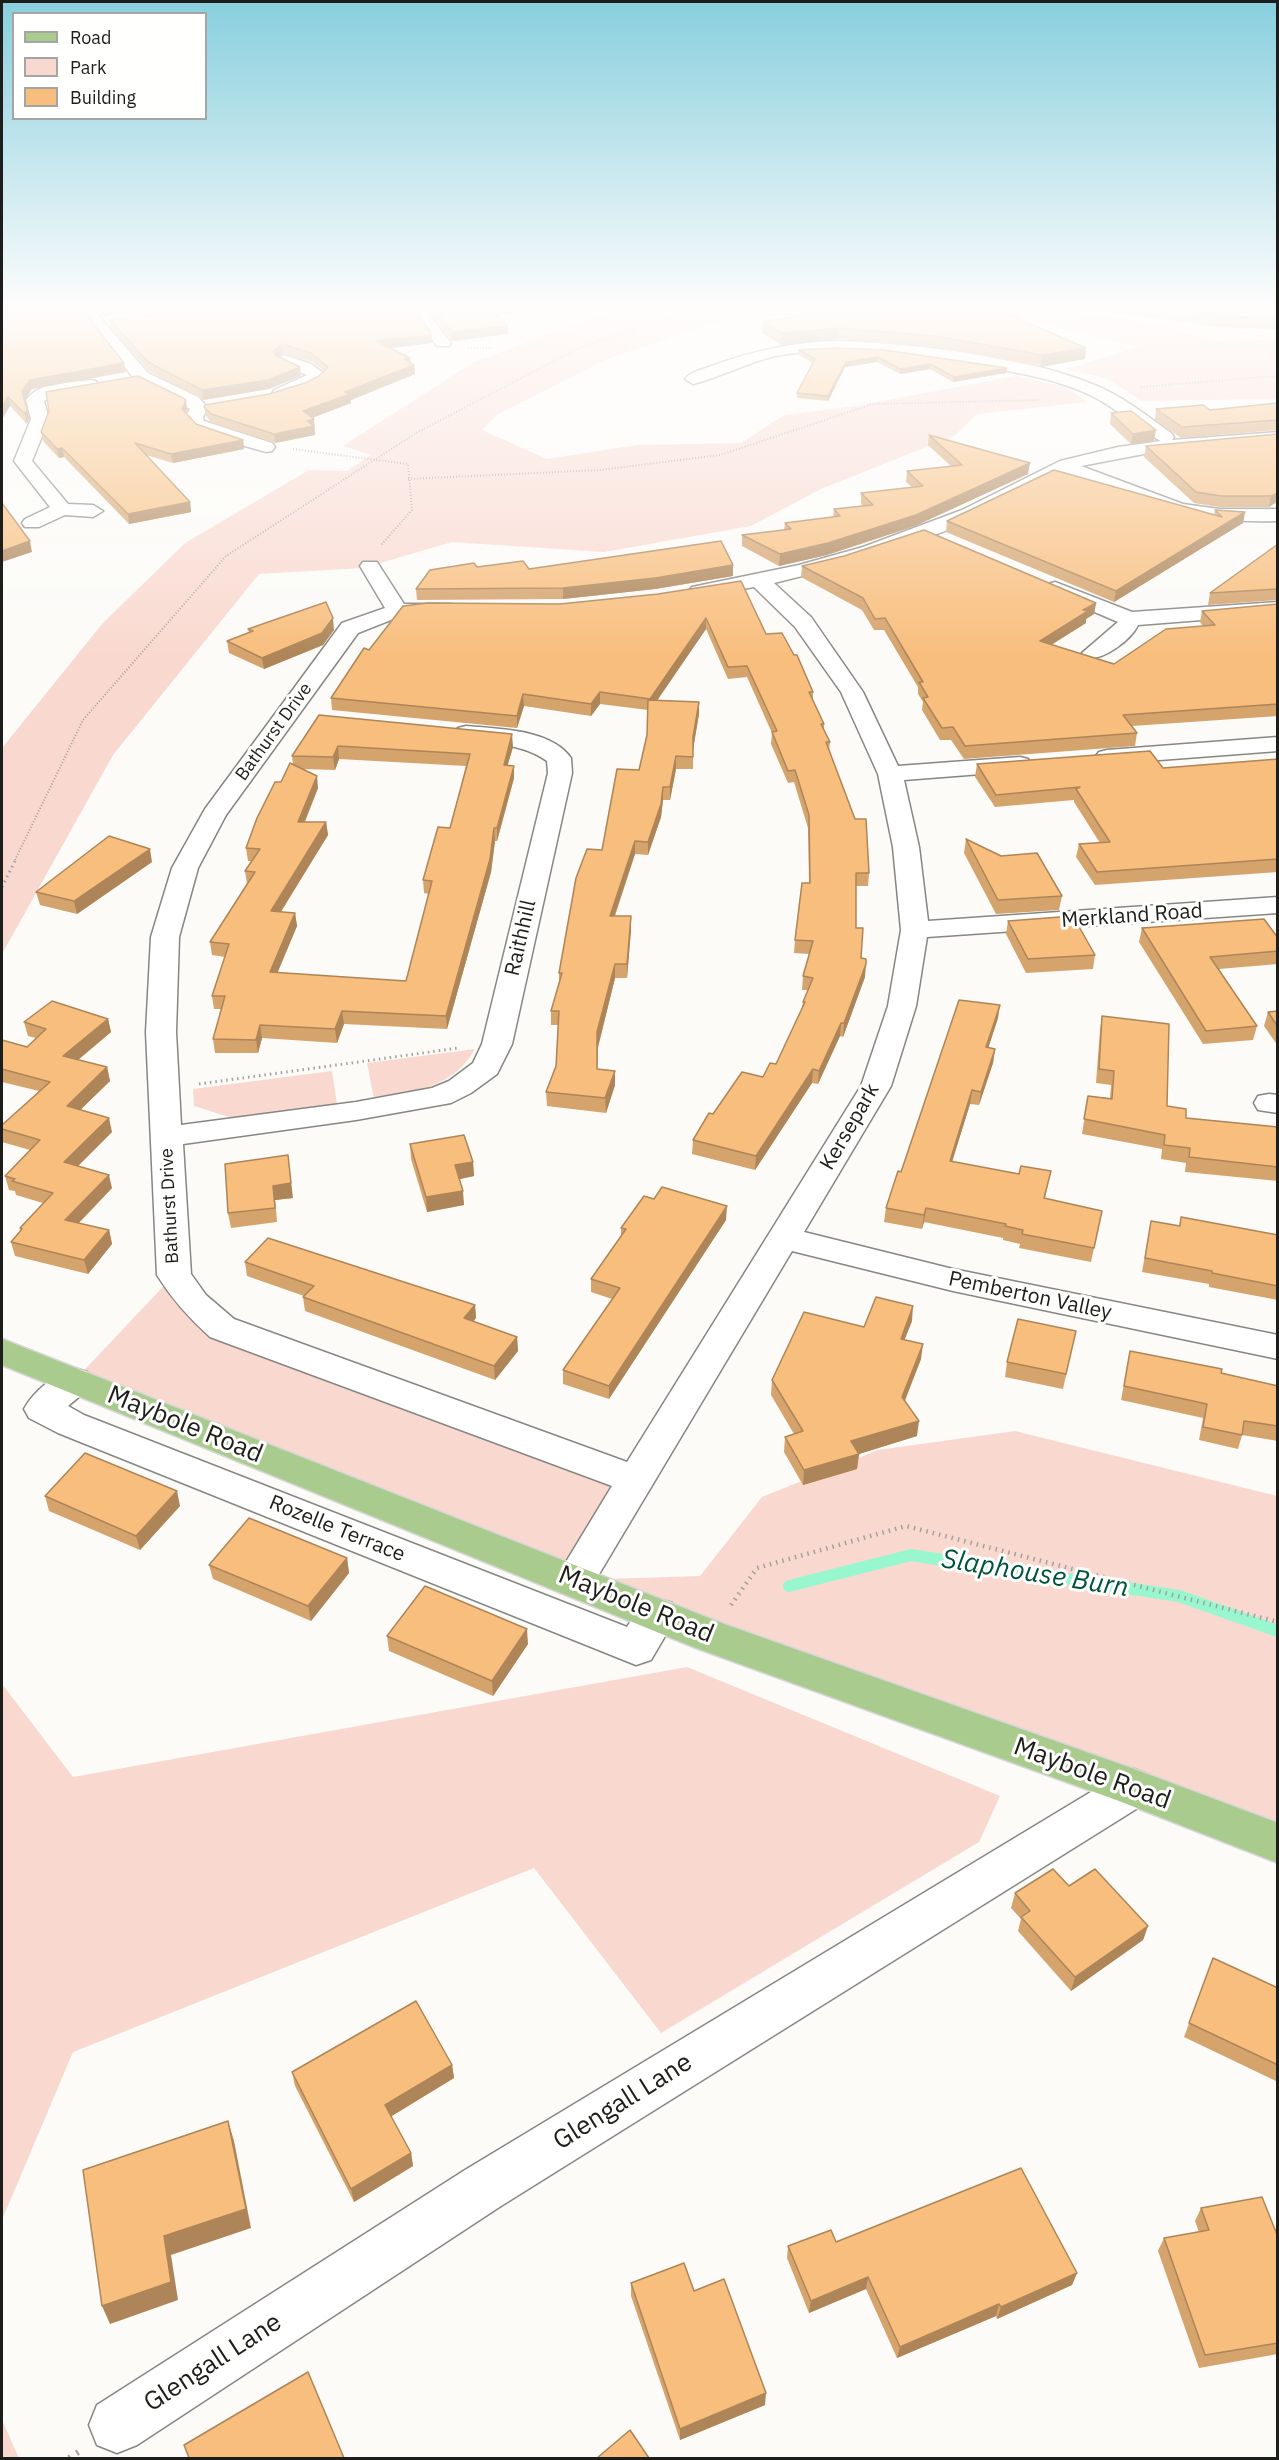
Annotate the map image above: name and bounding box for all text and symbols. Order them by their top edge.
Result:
legend [12,12,207,120]
text: Road [70,26,111,49]
text: Park [70,56,106,79]
text: Building [70,86,136,109]
street label: Bathurst Drive [231,679,317,785]
street label: Raithhill [500,897,542,979]
street label: Merkland Road [1060,898,1204,934]
street label: Kersepark [815,1079,885,1175]
street label: Bathurst Drive [156,1148,184,1264]
street label: Pemberton Valley [946,1266,1114,1326]
street label: Maybole Road [103,1380,267,1470]
street label: Rozelle Terrace [265,1490,409,1568]
water label: Slaphouse Burn [939,1543,1131,1605]
street label: Maybole Road [554,1560,718,1650]
street label: Maybole Road [1009,1731,1175,1817]
street label: Glengall Lane [548,2047,698,2157]
street label: Glengall Lane [138,2307,288,2419]

